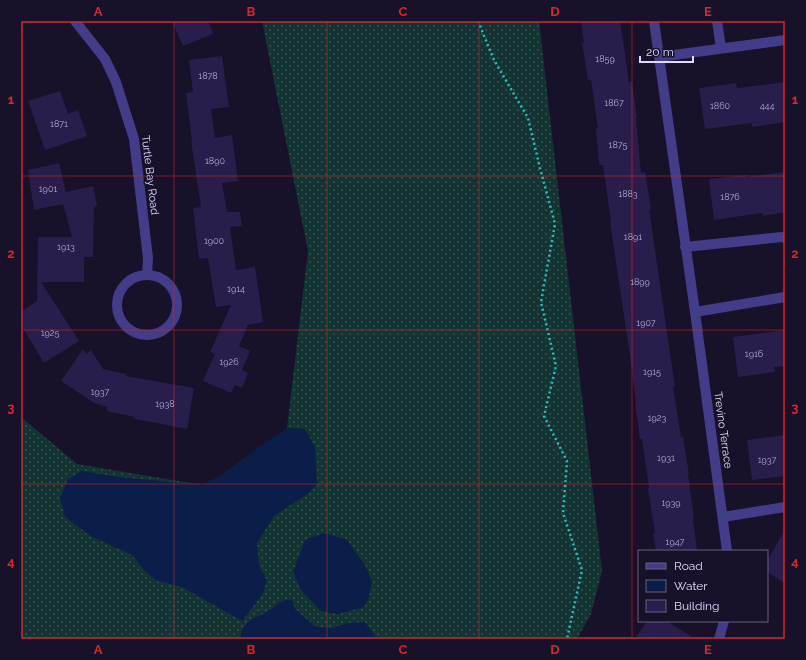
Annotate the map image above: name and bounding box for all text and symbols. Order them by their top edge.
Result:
text: A [94,4,103,19]
text: B [247,4,256,19]
text: C [399,4,408,19]
text: D [550,4,560,19]
text: E [704,4,712,19]
scale bar [640,38,693,64]
text: 20 m [646,45,674,59]
house number: 1859 [595,54,615,64]
house number: 1878 [198,71,218,81]
text: 1 [8,92,15,107]
text: 1 [792,92,799,107]
house number: 1867 [604,98,624,108]
house number: 1860 [710,101,731,111]
house number: 444 [760,101,774,111]
house number: 1871 [50,119,68,129]
street label: Turtle Bay Road [139,134,161,216]
house number: 1875 [609,140,627,150]
house number: 1890 [205,156,225,166]
house number: 1901 [39,184,57,194]
house number: 1883 [618,189,638,199]
house number: 1876 [720,192,740,202]
house number: 1891 [624,232,642,242]
house number: 1900 [204,236,225,246]
house number: 1913 [57,242,75,252]
text: 2 [7,246,15,261]
text: 2 [791,246,799,261]
house number: 1899 [630,277,650,287]
house number: 1914 [227,284,245,294]
house number: 1907 [636,318,656,328]
house number: 1925 [41,328,59,338]
house number: 1916 [745,349,764,359]
house number: 1926 [219,357,239,367]
house number: 1915 [643,367,661,377]
house number: 1937 [91,387,110,397]
street label: Trevino Terrace [711,391,735,470]
house number: 1938 [155,399,175,409]
text: 3 [7,400,15,415]
text: 3 [791,400,799,415]
house number: 1923 [648,413,667,423]
house number: 1931 [657,453,675,463]
house number: 1937 [758,455,777,465]
house number: 1939 [661,498,681,508]
house number: 1947 [666,537,685,547]
legend [638,550,768,622]
text: 4 [7,554,15,569]
text: 4 [791,554,799,569]
text: Road [674,559,703,573]
text: Water [674,579,708,593]
text: Building [674,599,720,613]
text: A [94,642,103,657]
text: B [247,642,256,657]
text: C [399,642,408,657]
text: D [550,642,560,657]
text: E [704,642,712,657]

